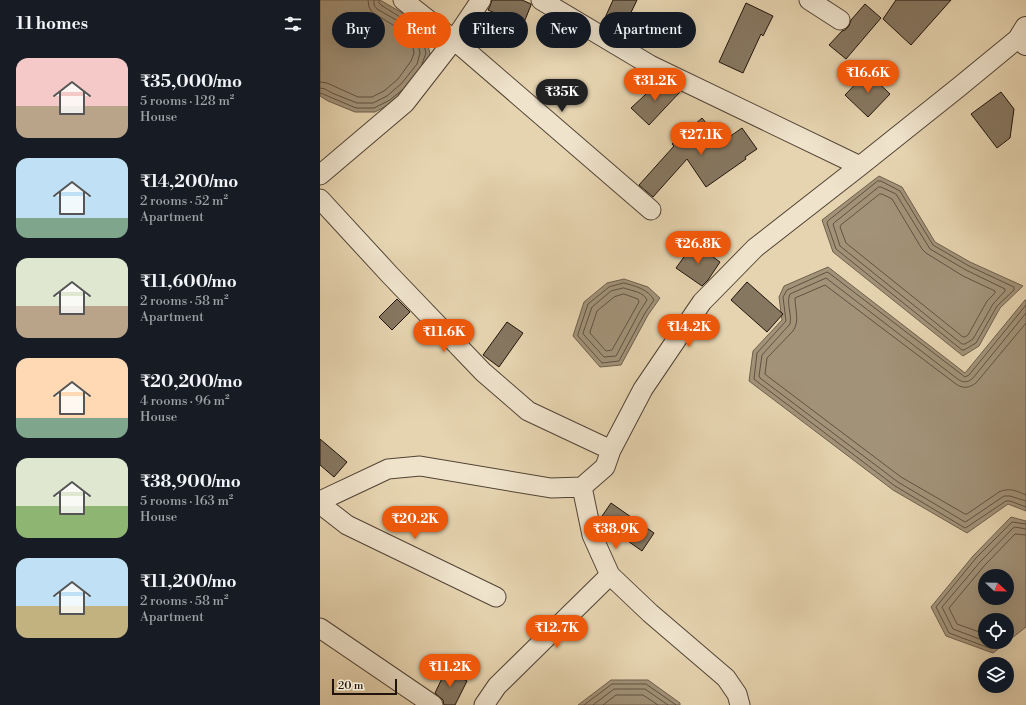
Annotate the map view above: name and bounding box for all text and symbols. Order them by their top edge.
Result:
chip: Buy [332,12,385,48]
chip: Rent [393,12,451,48]
chip: Filters [459,12,528,48]
chip: New [536,12,591,48]
chip: Apartment [599,12,696,48]
text: 11 homes [16,13,88,35]
icon: filters [282,13,304,35]
pin: ₹16.6K [835,60,901,94]
text: ₹16.6K [846,65,890,81]
pin: ₹31.2K [622,68,688,102]
text: ₹35,000/mo [140,71,242,93]
text: ₹31.2K [633,73,677,89]
icon: home [48,74,96,122]
pin: ₹35K [538,79,586,113]
text: ₹35K [545,84,579,100]
text: 5 rooms · 128 m² [140,93,234,109]
text: House [140,109,177,125]
pin: ₹27.1K [668,122,734,156]
text: ₹27.1K [679,127,723,143]
text: ₹14,200/mo [140,171,238,193]
icon: home [48,174,96,222]
text: 2 rooms · 52 m² [140,193,228,209]
text: Apartment [140,209,204,225]
pin: ₹26.8K [665,231,731,265]
text: ₹26.8K [675,236,721,252]
text: ₹11,600/mo [140,271,237,293]
icon: home [48,274,96,322]
text: 2 rooms · 58 m² [140,293,229,309]
text: Apartment [140,309,204,325]
pin: ₹14.2K [656,314,722,348]
pin: ₹11.6K [411,319,477,353]
text: ₹14.2K [667,319,711,335]
text: ₹11.6K [422,324,466,340]
text: ₹20,200/mo [140,371,243,393]
icon: home [48,374,96,422]
text: 4 rooms · 96 m² [140,393,229,409]
text: House [140,409,177,425]
text: ₹38,900/mo [140,471,241,493]
icon: home [48,474,96,522]
text: 5 rooms · 163 m² [140,493,233,509]
pin: ₹20.2K [382,506,448,540]
text: House [140,509,177,525]
text: ₹20.2K [391,511,439,527]
pin: ₹38.9K [583,516,649,550]
text: ₹38.9K [593,521,639,537]
north arrow [978,569,1014,605]
map controls [978,569,1014,693]
text: ₹11,200/mo [140,571,237,593]
icon: home [48,574,96,622]
text: 2 rooms · 58 m² [140,593,229,609]
text: Apartment [140,609,204,625]
button: locate [978,613,1014,649]
pin: ₹12.7K [524,615,590,649]
text: ₹12.7K [535,620,579,636]
pin: ₹11.2K [417,654,483,688]
button: layers [978,657,1014,693]
text: ₹11.2K [428,659,472,675]
scale bar [332,677,397,696]
text: 20 m [338,679,363,693]

